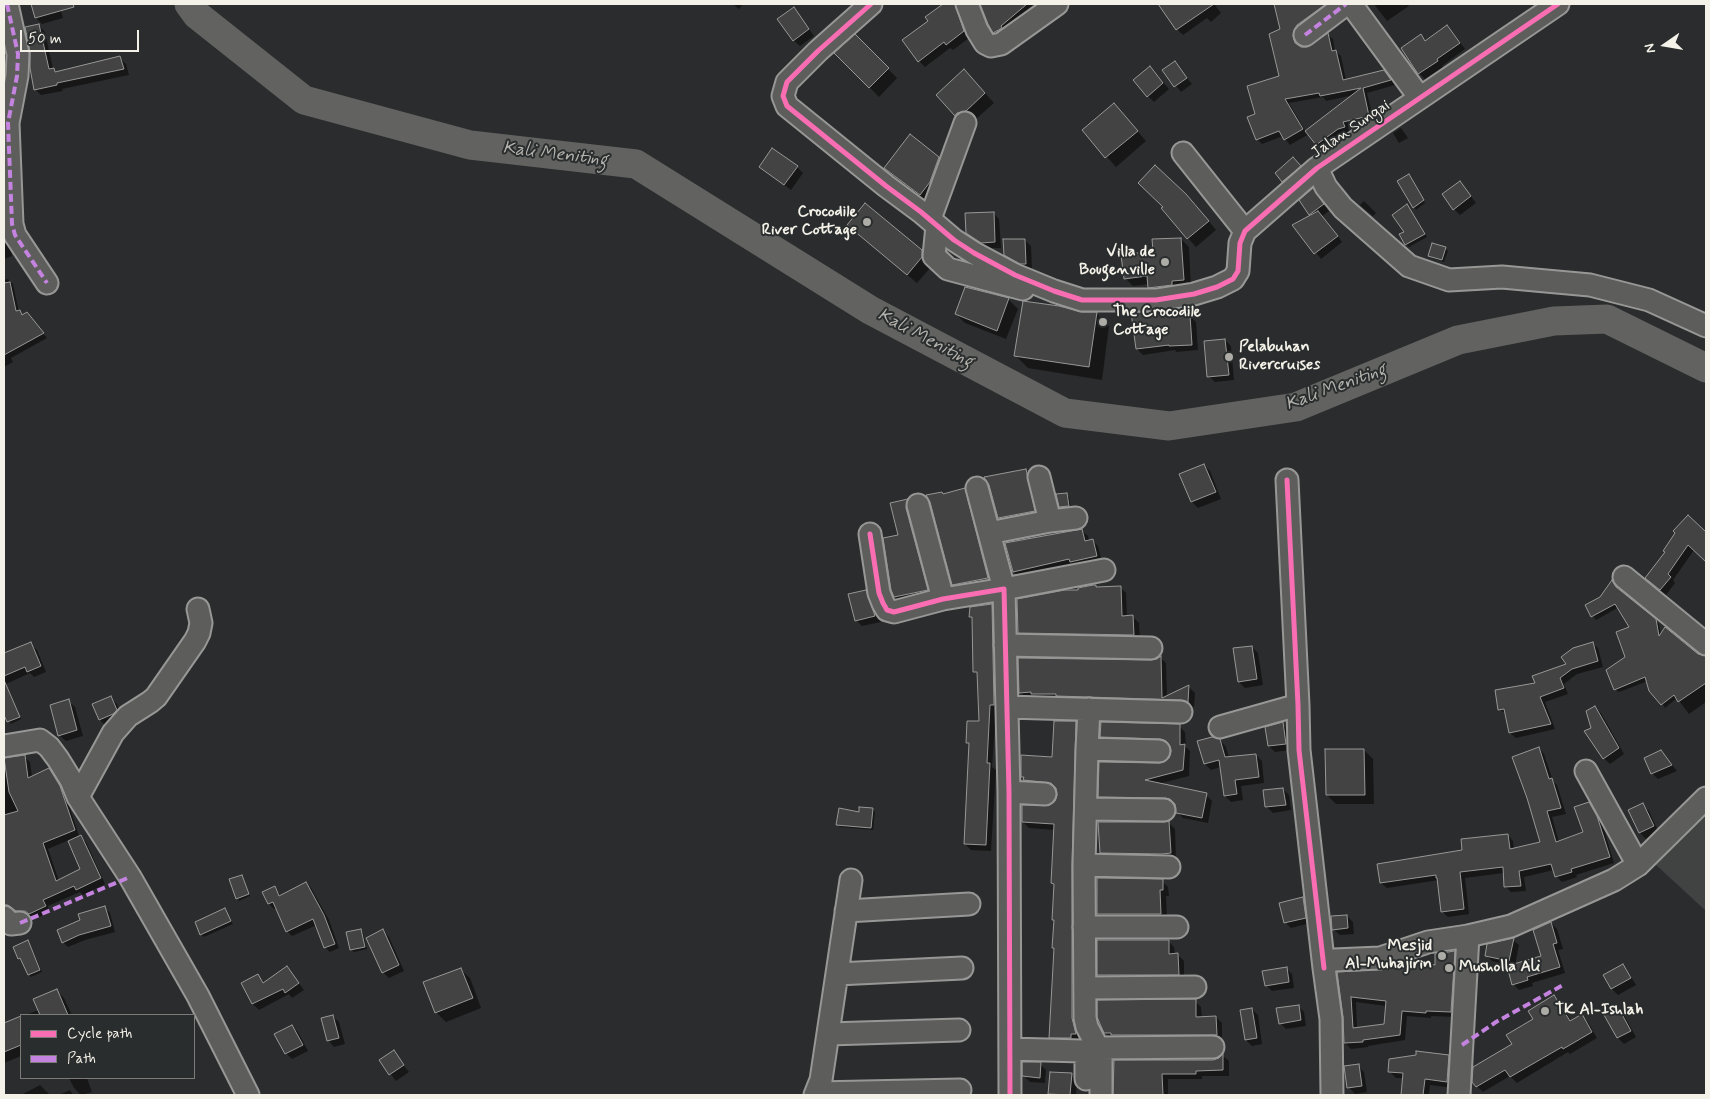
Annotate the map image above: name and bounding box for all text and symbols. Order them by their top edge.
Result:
scale bar [22,20,141,52]
north arrow [1640,20,1690,70]
text: 50 m [28,29,62,49]
text: N [1641,42,1660,55]
street label: Jalan Sungai [1308,97,1394,163]
water label: Kali Meniting [501,138,609,172]
place label: Crocodile River Cottage [762,203,857,241]
marker: Crocodile River Cottage [861,216,873,228]
place label: Villa de Bougenville [1079,243,1155,281]
marker: Villa de Bougenville [1159,256,1171,268]
place label: The Crocodile Cottage [1113,303,1201,341]
water label: Kali Meniting [873,305,977,373]
marker: The Crocodile Cottage [1097,316,1109,328]
place label: Pelabuhan Rivercruises [1239,338,1320,376]
marker: Pelabuhan Rivercruises [1223,351,1235,363]
water label: Kali Meniting [1283,360,1389,416]
place label: Mesjid Al-Muhajirin [1345,937,1432,975]
marker: Mesjid Al-Muhajirin [1436,950,1448,962]
place label: Musholla Ali [1459,958,1540,978]
marker: Musholla Ali [1443,962,1455,974]
place label: TK Al-Ishlah [1555,1001,1643,1021]
marker: TK Al-Ishlah [1539,1005,1551,1017]
legend [20,1014,195,1079]
text: Cycle path [67,1024,132,1044]
text: Path [67,1049,96,1069]

